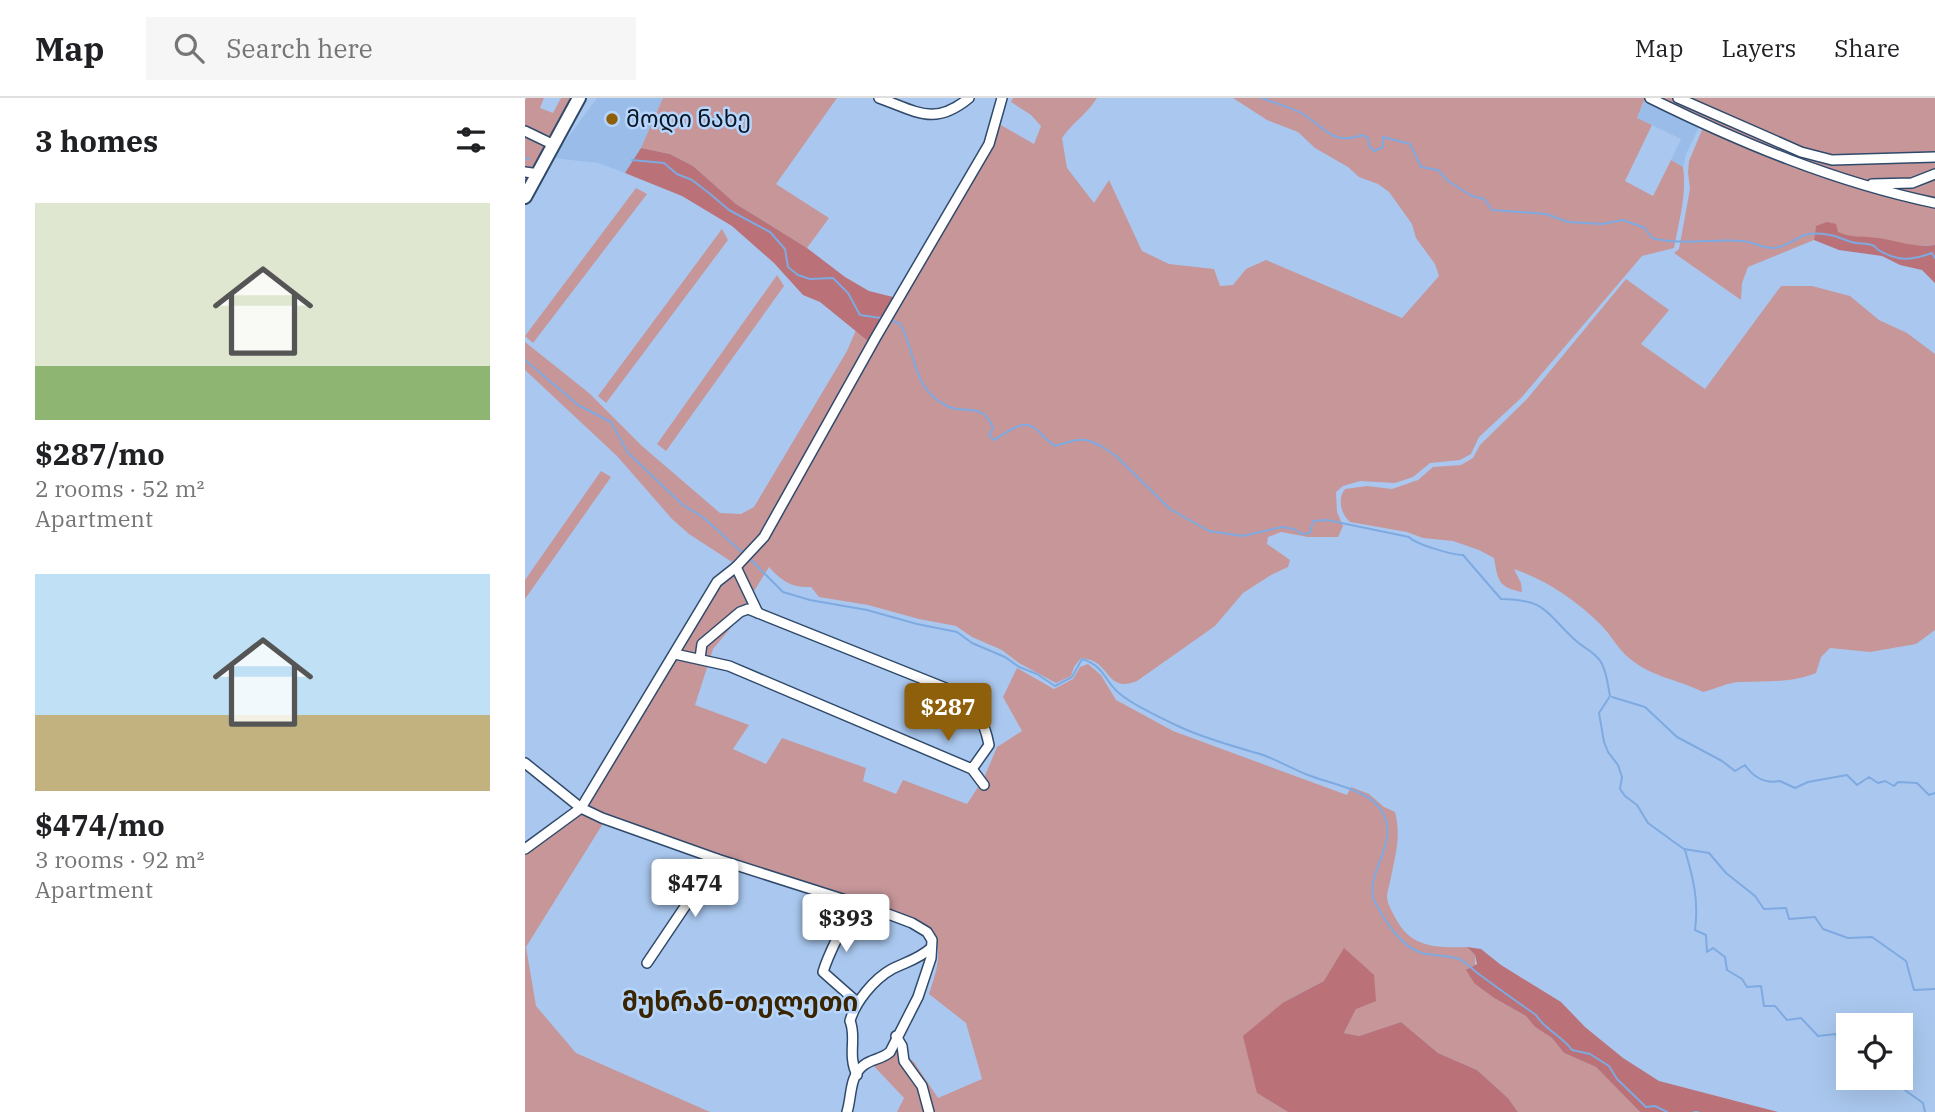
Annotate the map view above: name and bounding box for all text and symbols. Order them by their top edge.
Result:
search box [146,17,636,80]
text: Map [35,27,104,70]
icon: search [170,29,208,67]
text: Search here [226,31,373,65]
text: Map [1635,32,1683,64]
text: Layers [1721,32,1796,64]
text: Share [1834,32,1900,64]
place label: მოდი ნახე [626,103,751,133]
marker: მოდი ნახე [604,111,620,127]
text: 3 homes [35,121,158,160]
icon: filters [452,121,490,159]
icon: home [200,248,326,374]
text: $287/mo [35,434,165,473]
text: 2 rooms · 52 m² [35,473,205,503]
text: Apartment [35,503,153,533]
icon: home [200,619,326,745]
pin: $287 [907,684,989,743]
text: $287 [920,691,976,721]
text: $474/mo [35,805,165,844]
text: 3 rooms · 92 m² [35,844,205,874]
pin: $474 [654,860,736,919]
text: $474 [667,867,723,897]
text: Apartment [35,874,153,904]
pin: $393 [805,894,887,954]
text: $393 [818,902,874,932]
district label: მუხრან-თელეთი [622,984,858,1018]
map controls [1836,1013,1913,1090]
button: locate [1836,1013,1913,1090]

